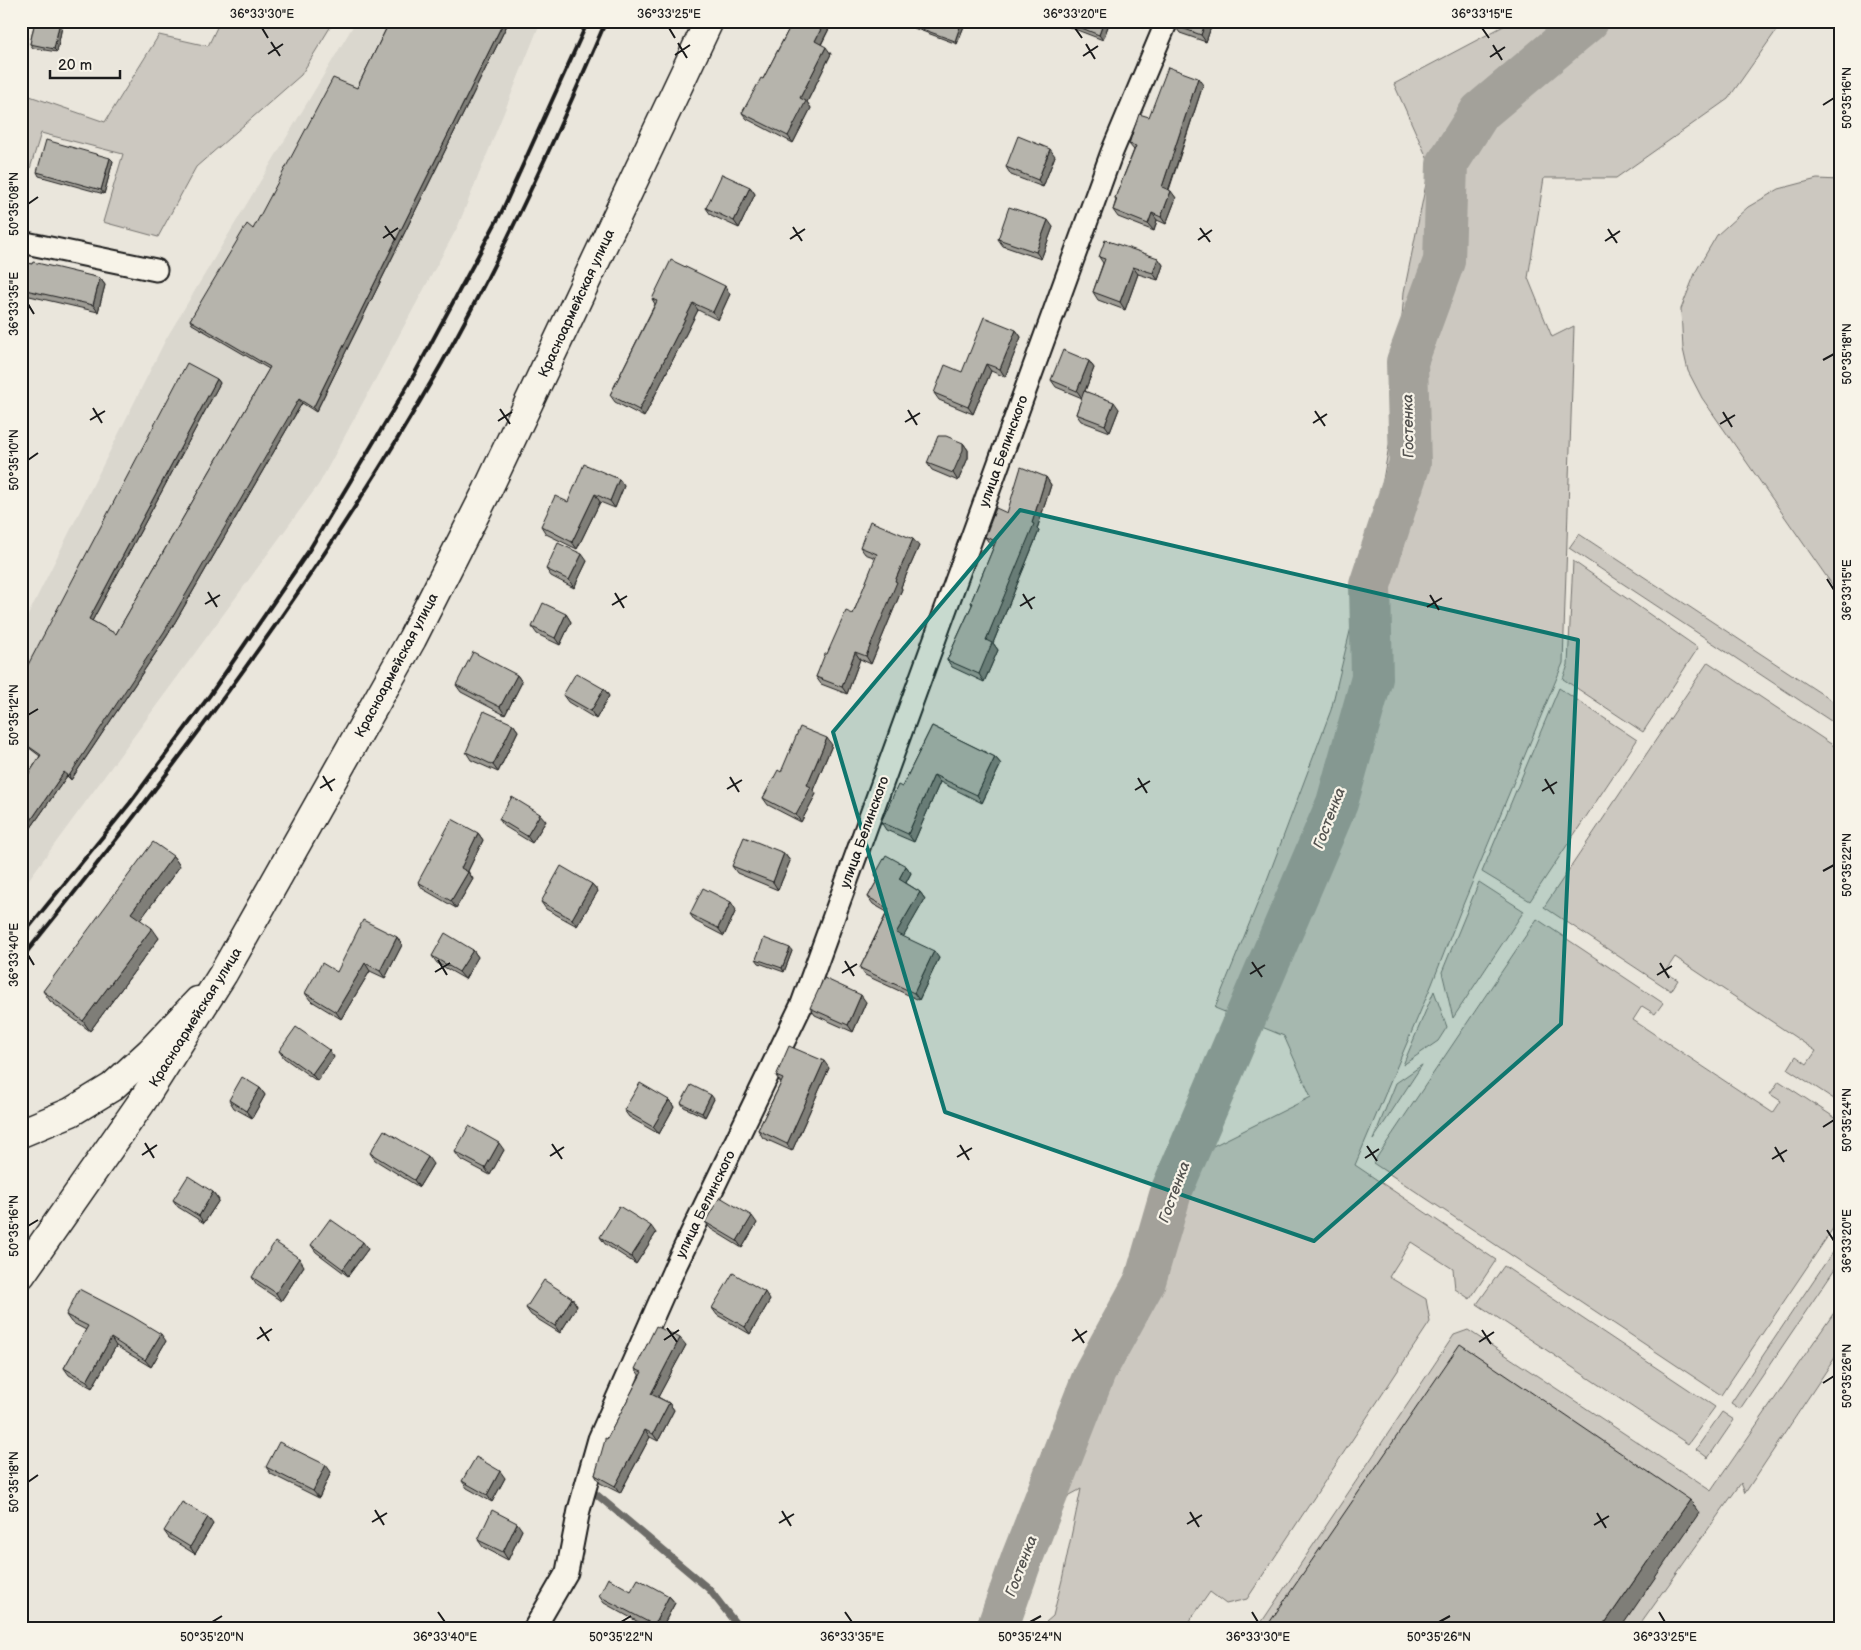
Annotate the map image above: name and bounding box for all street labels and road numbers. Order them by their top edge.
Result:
street label: Красноармейская улица [535,226,619,380]
street label: улица Белинского [975,393,1032,509]
street label: Красноармейская улица [351,589,442,740]
street label: улица Белинского [836,774,893,890]
street label: Красноармейская улица [146,944,246,1090]
street label: улица Белинского [672,1148,739,1261]

